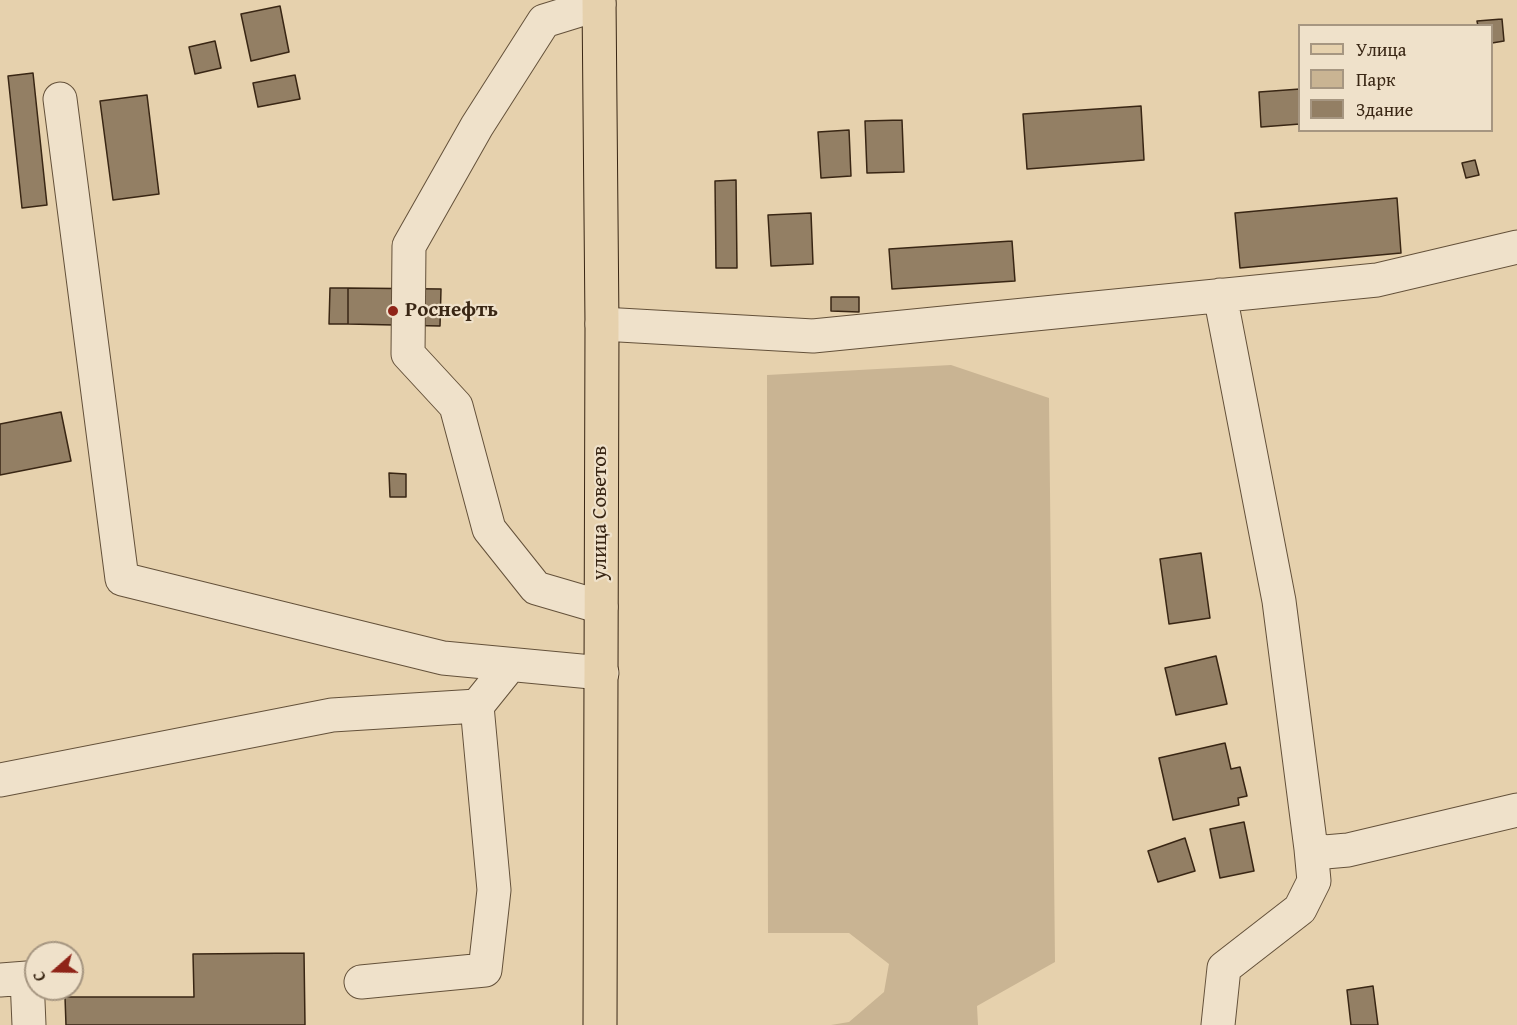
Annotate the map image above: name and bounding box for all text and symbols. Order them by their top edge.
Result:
legend [1298,24,1493,132]
text: Улица [1356,36,1406,63]
text: Парк [1356,66,1395,93]
text: Здание [1356,96,1413,123]
place label: Роснефть [405,298,498,324]
marker: Роснефть [386,304,400,318]
street label: улица Советов [588,446,614,580]
north arrow [24,941,84,1001]
text: С [26,968,52,985]

